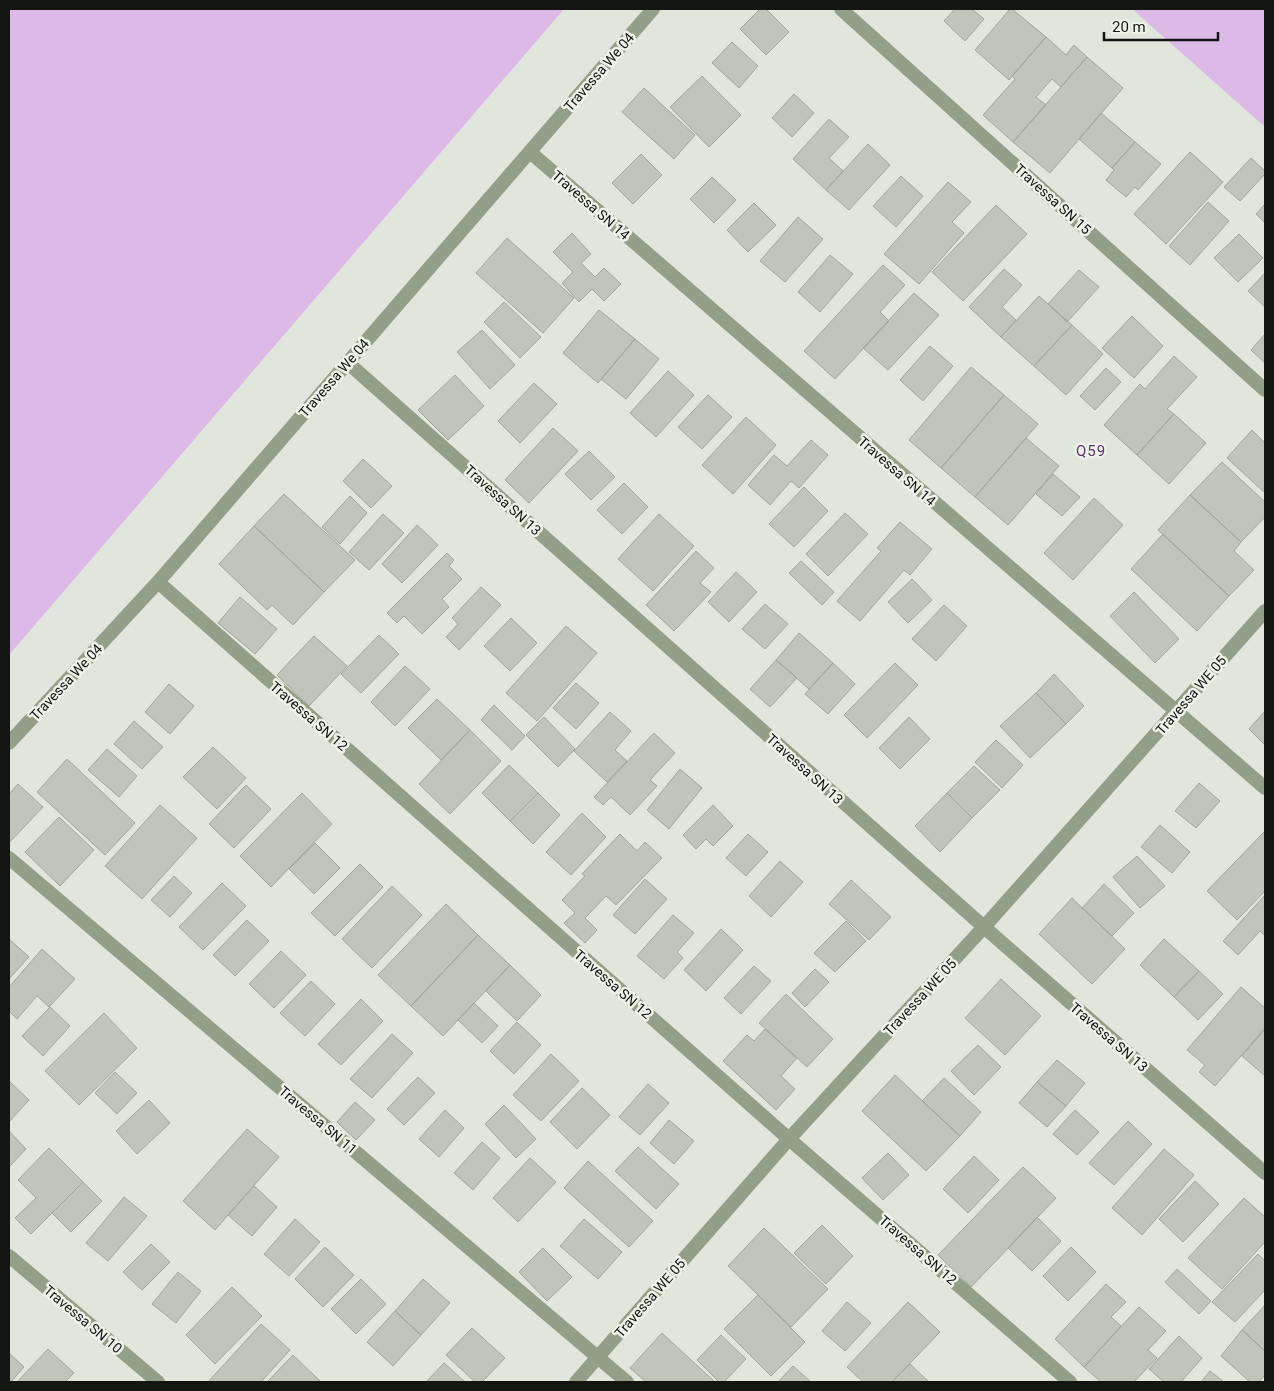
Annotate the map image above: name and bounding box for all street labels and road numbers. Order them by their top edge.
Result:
street label: Travessa We 04 [561,30,637,114]
street label: Travessa SN 15 [1012,161,1094,237]
street label: Travessa SN 14 [549,167,633,243]
street label: Travessa We 04 [296,336,372,420]
street label: Travessa SN 14 [855,433,939,509]
street label: Travessa SN 13 [462,462,544,538]
street label: Travessa We 04 [27,640,105,723]
street label: Travessa WE 05 [1152,652,1230,738]
street label: Travessa SN 12 [267,678,351,754]
street label: Travessa SN 13 [764,731,846,807]
street label: Travessa SN 12 [571,946,655,1022]
street label: Travessa WE 05 [880,955,960,1039]
street label: Travessa SN 13 [1067,999,1151,1075]
street label: Travessa SN 11 [276,1083,360,1157]
street label: Travessa SN 12 [876,1212,960,1288]
street label: Travessa WE 05 [611,1255,689,1341]
street label: Travessa SN 10 [41,1282,125,1356]

